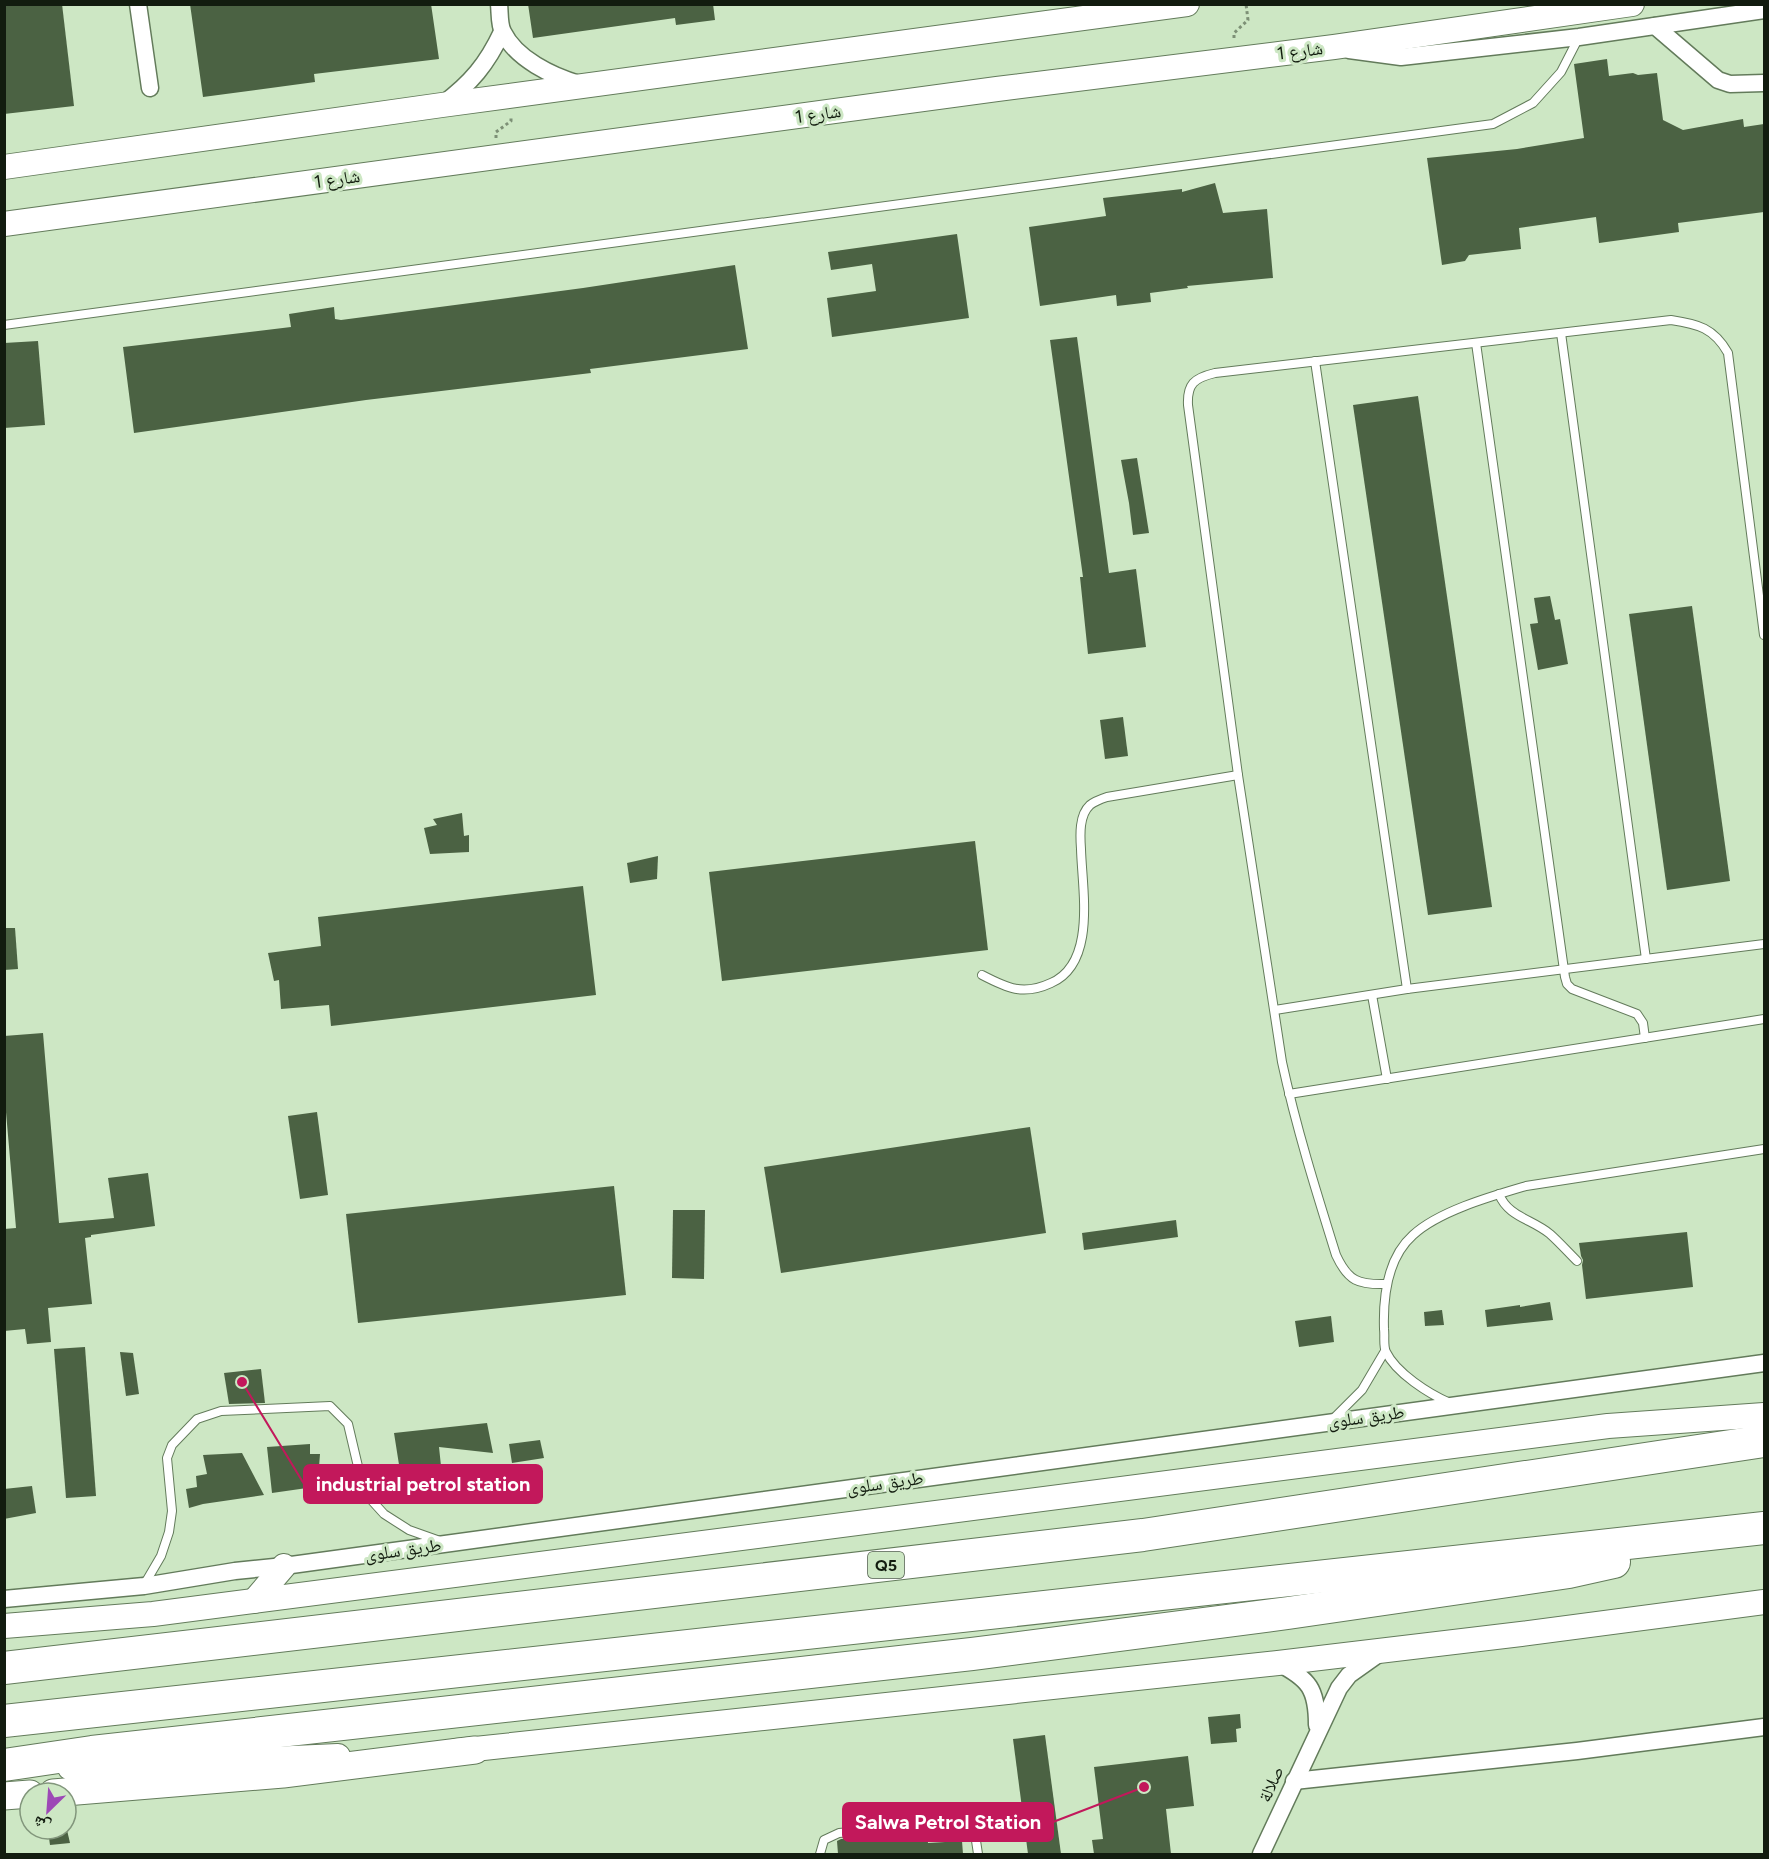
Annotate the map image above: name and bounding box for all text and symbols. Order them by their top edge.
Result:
street label: شارع 1 [1276,37,1324,65]
street label: شارع 1 [794,100,842,128]
street label: شارع 1 [313,165,361,193]
street label: طريق سلوى [1326,1401,1406,1433]
callout: industrial petrol station [304,1465,542,1503]
street label: طريق سلوى [845,1467,925,1499]
text: industrial petrol station [316,1472,530,1496]
street label: طريق سلوى [363,1534,443,1566]
road number: Q5 [868,1552,904,1578]
street label: صلالة [1253,1763,1289,1805]
north arrow [18,1781,78,1841]
callout: Salwa Petrol Station [843,1803,1053,1841]
text: Salwa Petrol Station [855,1810,1041,1834]
text: ش [30,1812,54,1836]

